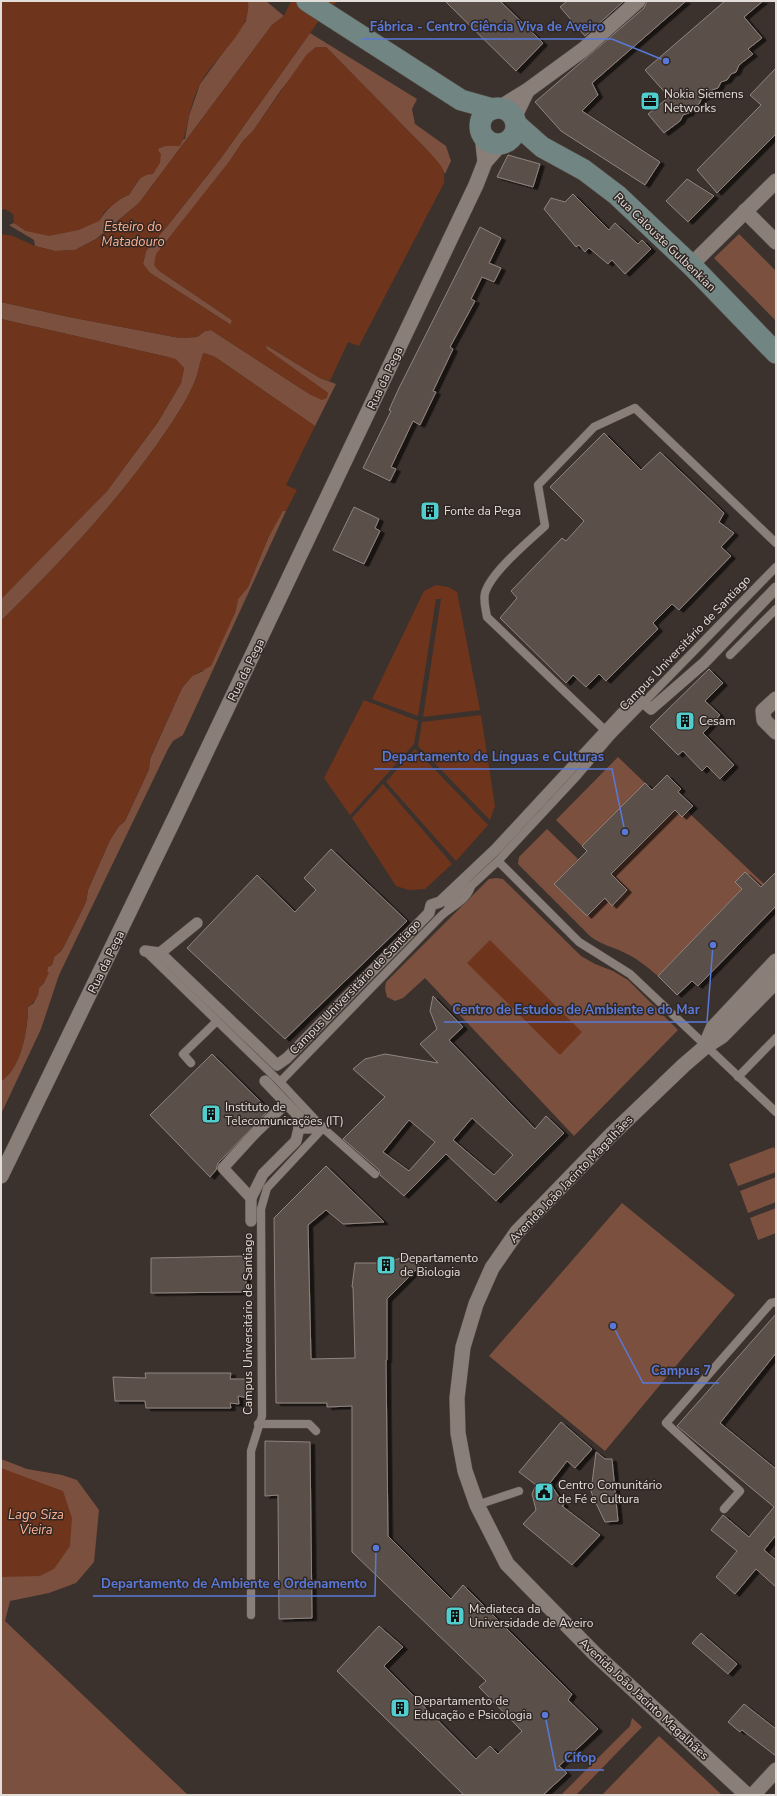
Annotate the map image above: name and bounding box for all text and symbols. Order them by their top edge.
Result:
callout: Fábrica - Centro Ciência Viva de Aveiro [362,14,612,39]
text: Fábrica - Centro Ciência Viva de Aveiro [370,18,604,36]
place label: Nokia Siemens Networks [664,86,744,116]
office icon: Nokia Siemens Networks [639,90,661,112]
street label: Rua Calouste Gulbenkian [611,189,719,295]
water label: Esteiro do Matadouro [101,218,165,251]
street label: Rua da Pega [363,344,407,412]
building icon: Fonte da Pega [419,500,441,522]
place label: Fonte da Pega [444,503,521,519]
street label: Campus Universitário de Santiago [616,572,754,714]
street label: Rua da Pega [224,636,268,704]
building icon: Cesam [674,710,696,732]
place label: Cesam [699,713,735,729]
callout: Departamento de Línguas e Culturas [374,744,612,769]
text: Departamento de Línguas e Culturas [382,748,604,766]
street label: Campus Universitário de Santiago [286,916,424,1058]
street label: Rua da Pega [84,928,128,996]
callout: Centro de Estudos de Ambiente e do Mar [444,997,707,1022]
text: Centro de Estudos de Ambiente e do Mar [452,1001,701,1019]
place label: Instituto de Telecomunicações (IT) [225,1099,344,1129]
building icon: Instituto de Telecomunicações (IT) [200,1103,222,1125]
street label: Avenida João Jacinto Magalhães [506,1111,637,1246]
street label: Campus Universitário de Santiago [240,1233,256,1415]
place label: Departamento de Biologia [400,1250,478,1280]
building icon: Departamento de Biologia [375,1254,397,1276]
callout: Campus 7 [643,1358,719,1383]
text: Campus 7 [651,1362,711,1380]
place label: Centro Comunitário de Fé e Cultura [558,1477,663,1507]
public building icon: Centro Comunitário de Fé e Cultura [533,1481,555,1503]
water label: Lago Siza Vieira [8,1506,64,1539]
callout: Departamento de Ambiente e Ordenamento [93,1571,375,1596]
text: Departamento de Ambiente e Ordenamento [101,1575,367,1593]
place label: Mediateca da Universidade de Aveiro [469,1601,594,1631]
building icon: Mediateca da Universidade de Aveiro [444,1605,466,1627]
street label: Avenida João Jacinto Magalhães [576,1635,712,1764]
place label: Departamento de Educação e Psicologia [414,1693,532,1723]
building icon: Departamento de Educação e Psicologia [389,1697,411,1719]
callout: Cifop [556,1745,604,1770]
text: Cifop [564,1749,596,1767]

